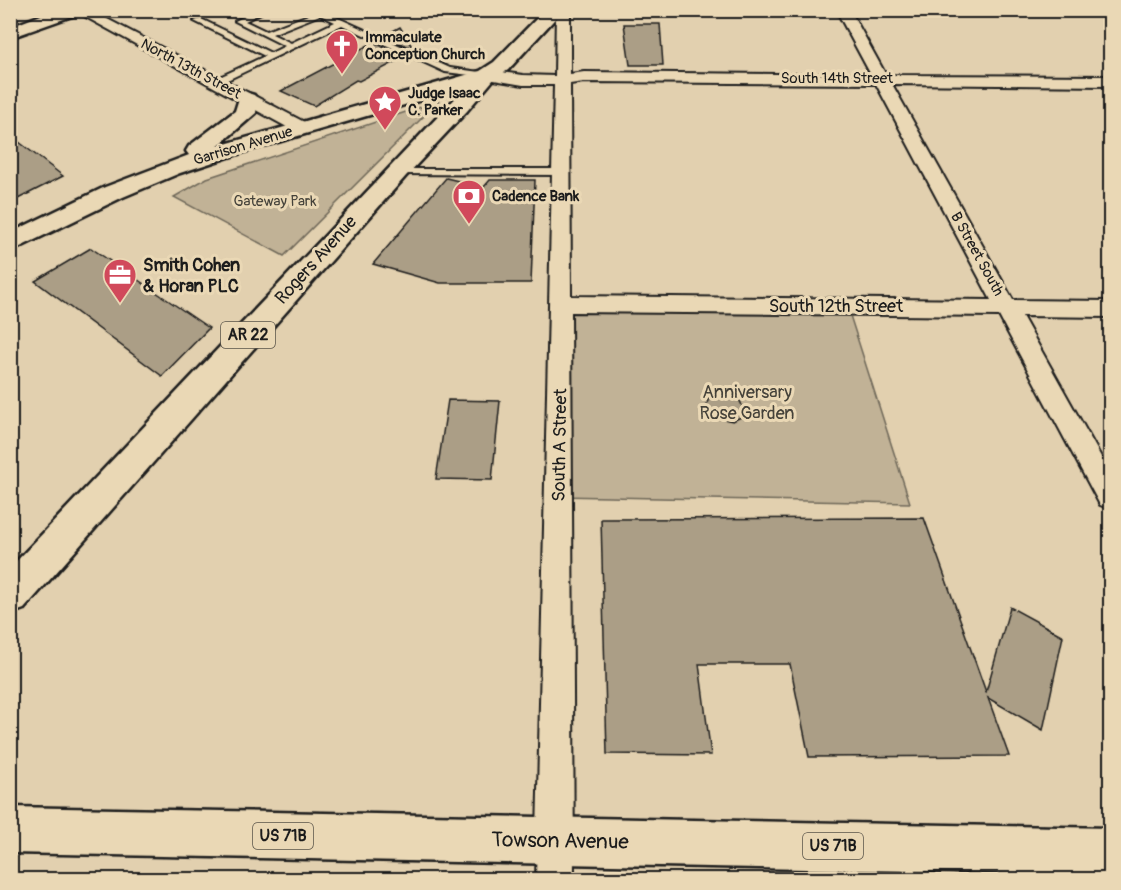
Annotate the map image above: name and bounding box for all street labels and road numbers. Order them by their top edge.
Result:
street label: North 13th Street [137,35,245,104]
street label: South 14th Street [781,69,894,88]
street label: Garrison Avenue [191,122,295,170]
street label: B Street South [946,209,1008,299]
street label: Rogers Avenue [270,211,362,309]
street label: South 12th Street [769,295,904,318]
road number: AR 22 [221,322,275,348]
street label: South A Street [548,387,572,502]
road number: US 71B [253,823,313,849]
street label: Towson Avenue [491,826,630,856]
road number: US 71B [803,833,863,859]

